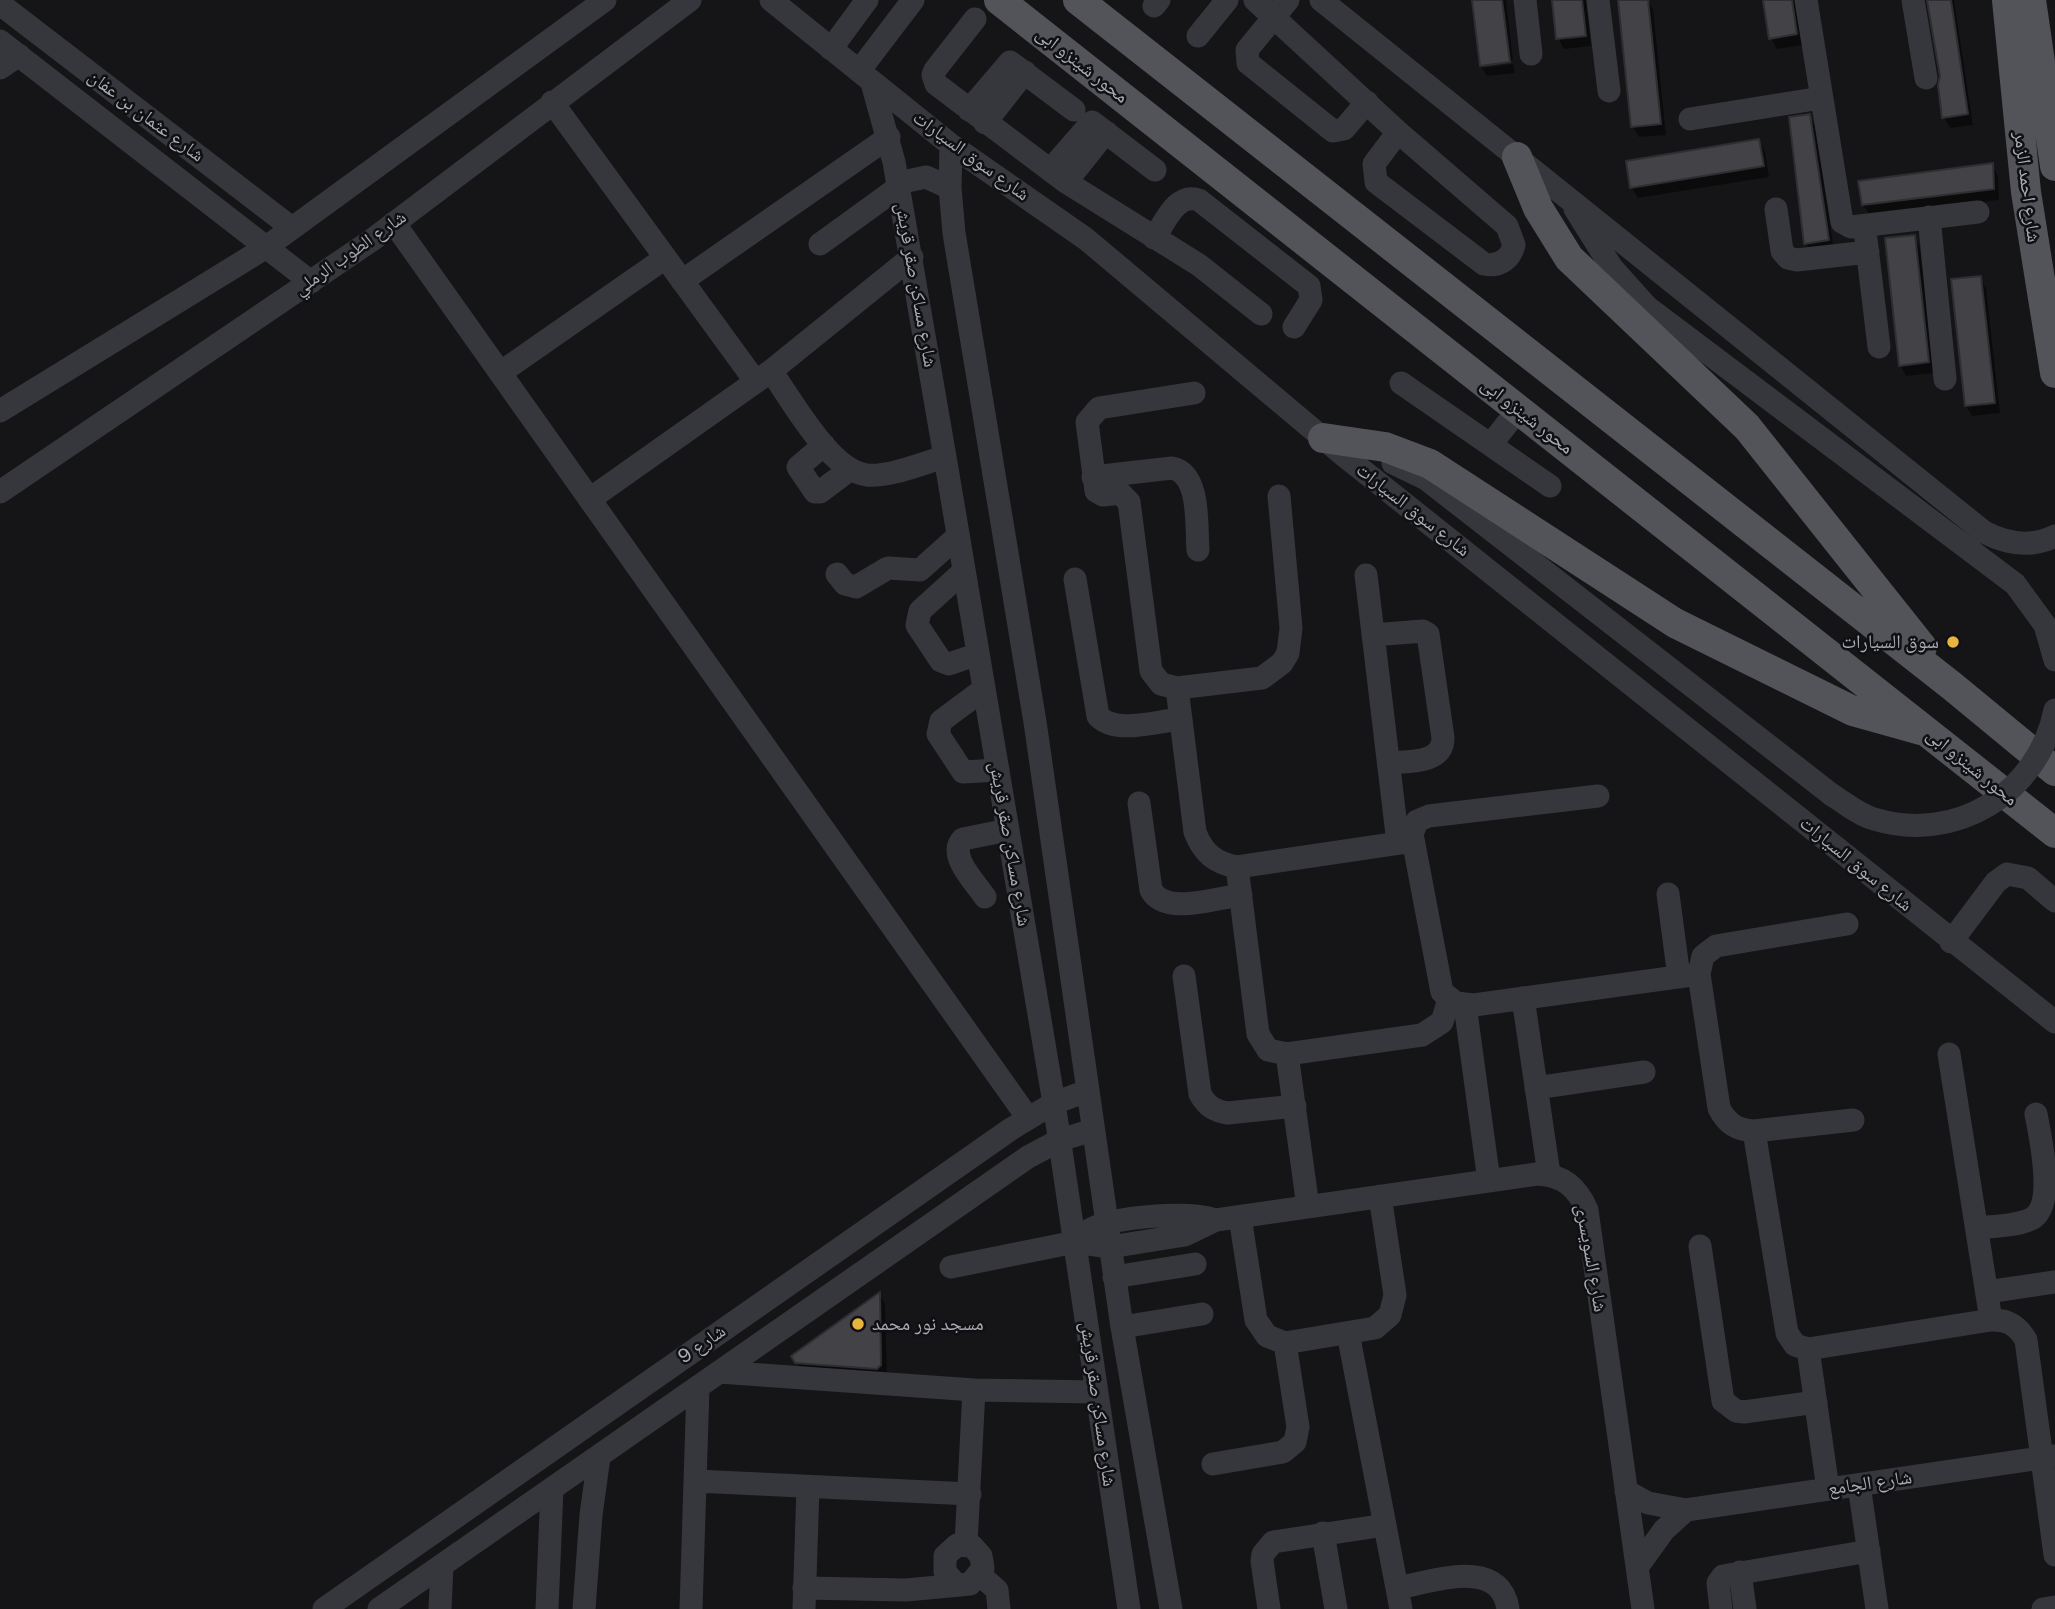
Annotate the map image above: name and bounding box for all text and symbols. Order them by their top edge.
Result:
street label: محور شينزو ابى [1031,22,1133,108]
street label: شارع عثمان بن عفان [83,65,209,167]
street label: شارع سوق السيارات [908,106,1034,206]
street label: شارع احمد الزمر [2009,130,2045,244]
street label: شارع مساكن صقر قريش [890,201,942,369]
street label: شارع الطوب الرملي [289,206,411,300]
street label: محور شينزو ابى [1476,373,1578,459]
street label: شارع سوق السيارات [1351,458,1475,562]
place label: سوق السيارات [1841,631,1939,653]
marker: سوق السيارات [1945,634,1961,650]
street label: محور شينزو ابى [1922,723,2022,811]
street label: شارع مساكن صقر قريش [984,760,1036,928]
street label: شارع سوق السيارات [1795,812,1917,916]
street label: شارع السويسرى [1570,1202,1612,1314]
place label: مسجد نور محمد [872,1313,984,1335]
marker: مسجد نور محمد [850,1316,866,1332]
street label: شارع 9 [674,1320,730,1368]
street label: شارع مساكن صقر قريش [1075,1320,1121,1488]
street label: شارع الجامع [1827,1466,1913,1500]

